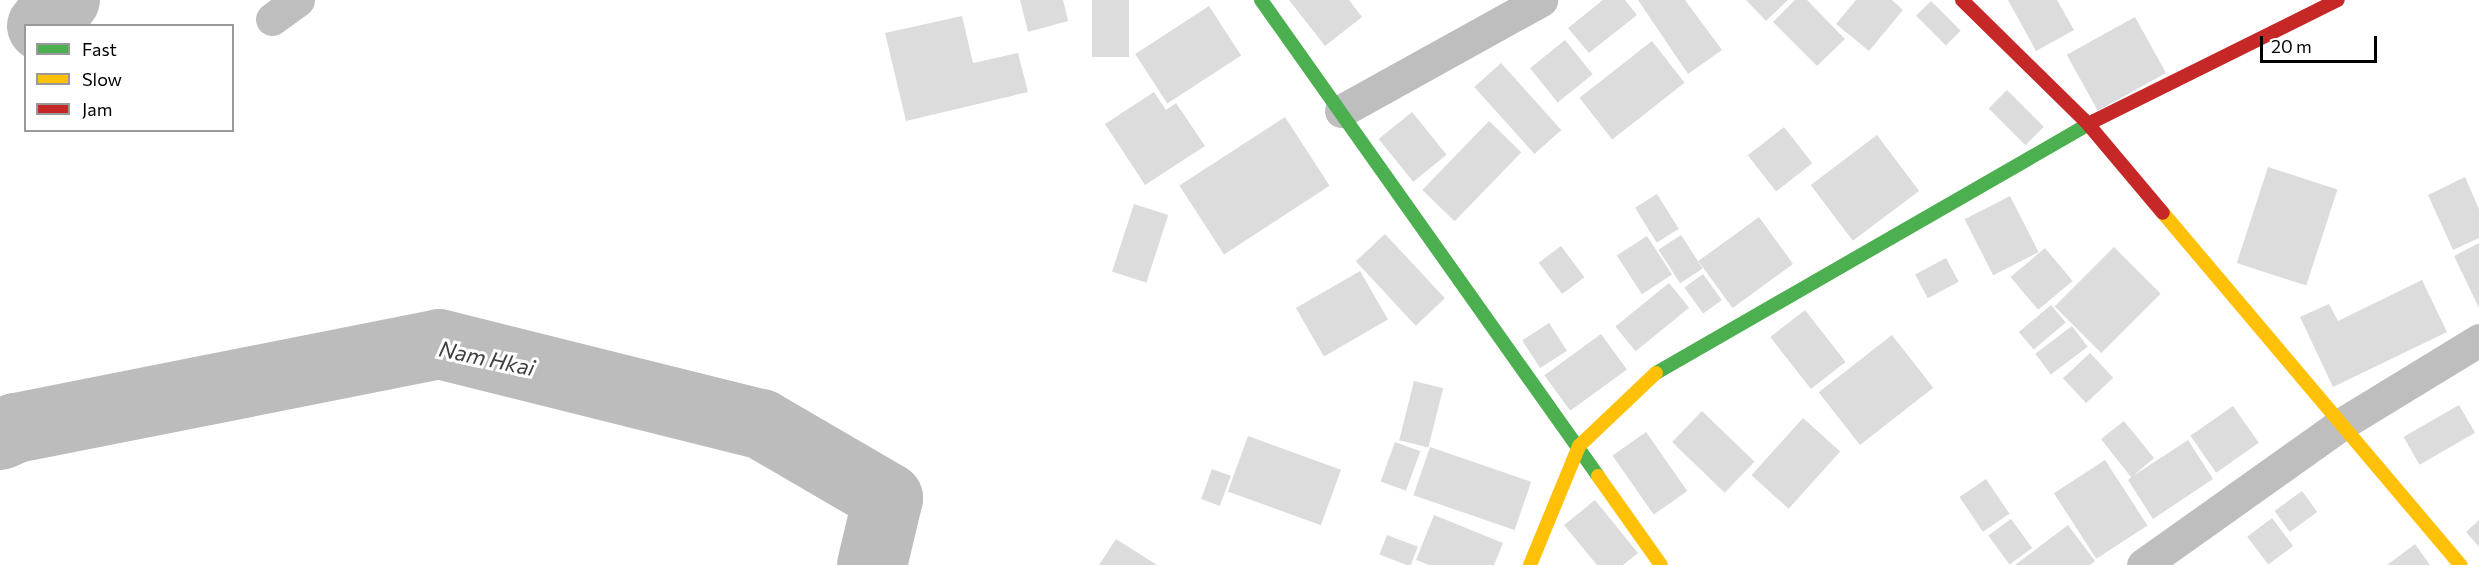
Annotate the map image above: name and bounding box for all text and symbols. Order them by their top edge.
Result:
legend [24,24,234,132]
scale bar [2263,24,2380,62]
text: 20 m [2271,35,2312,57]
text: Fast [82,38,117,60]
text: Slow [82,68,122,90]
text: Jam [82,98,112,120]
water label: Nam Hkai [437,335,537,381]

